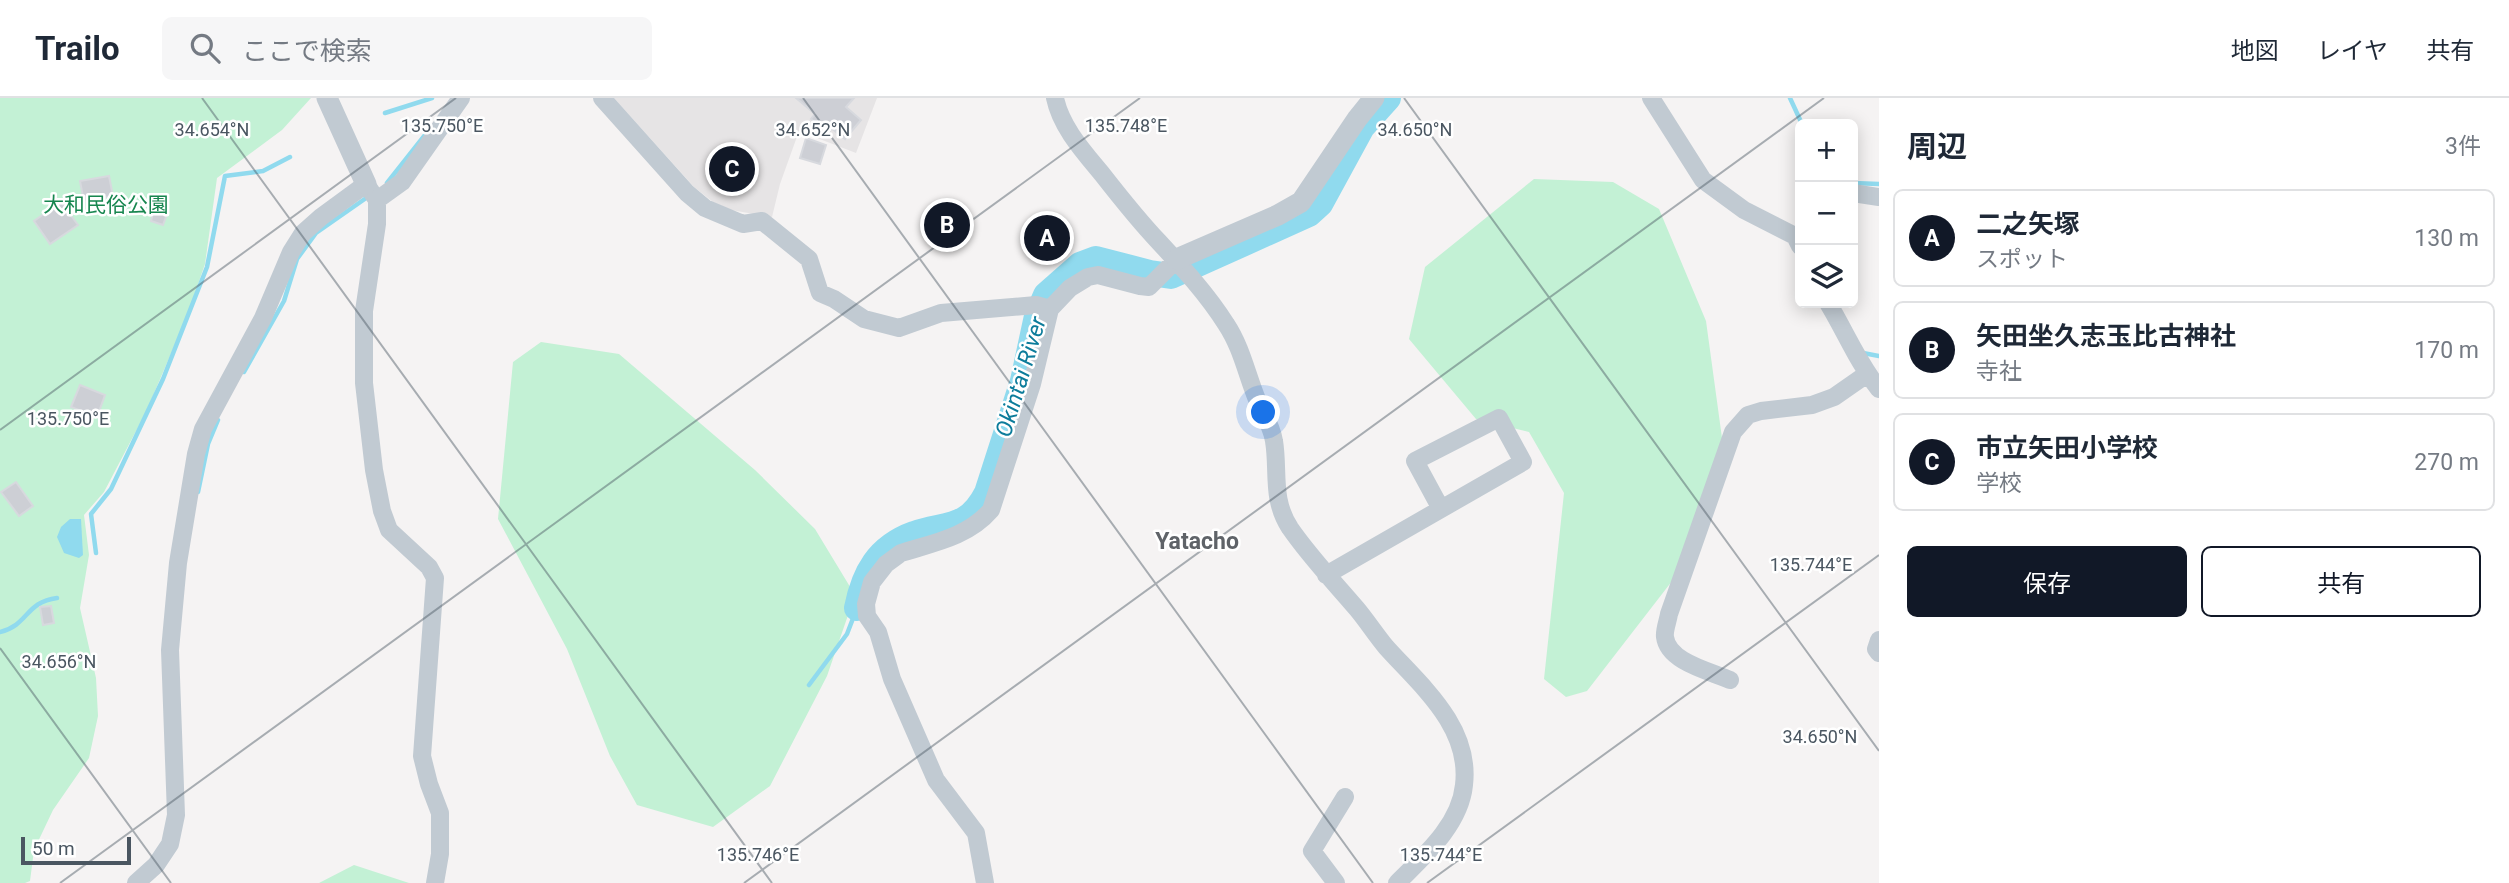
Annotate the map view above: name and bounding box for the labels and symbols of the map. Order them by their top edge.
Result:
text: 135.750°E [401,115,483,136]
text: 135.748°E [1085,115,1167,136]
text: 34.654°N [175,119,249,140]
text: 34.652°N [776,119,850,140]
text: 34.650°N [1378,119,1452,140]
pin: C [709,143,755,195]
park label: 大和民俗公園 [43,193,169,217]
pin: B [924,199,970,251]
pin: A [1024,212,1070,264]
water label: Okintai River [990,312,1052,440]
your location [1246,395,1280,429]
text: 135.750°E [27,408,109,429]
district label: Yatacho [1155,528,1239,555]
text: 135.744°E [1770,554,1852,575]
text: 34.656°N [22,651,96,672]
text: 34.650°N [1783,726,1857,747]
scale bar [21,834,131,866]
text: 135.746°E [717,844,799,865]
text: 135.744°E [1400,844,1482,865]

